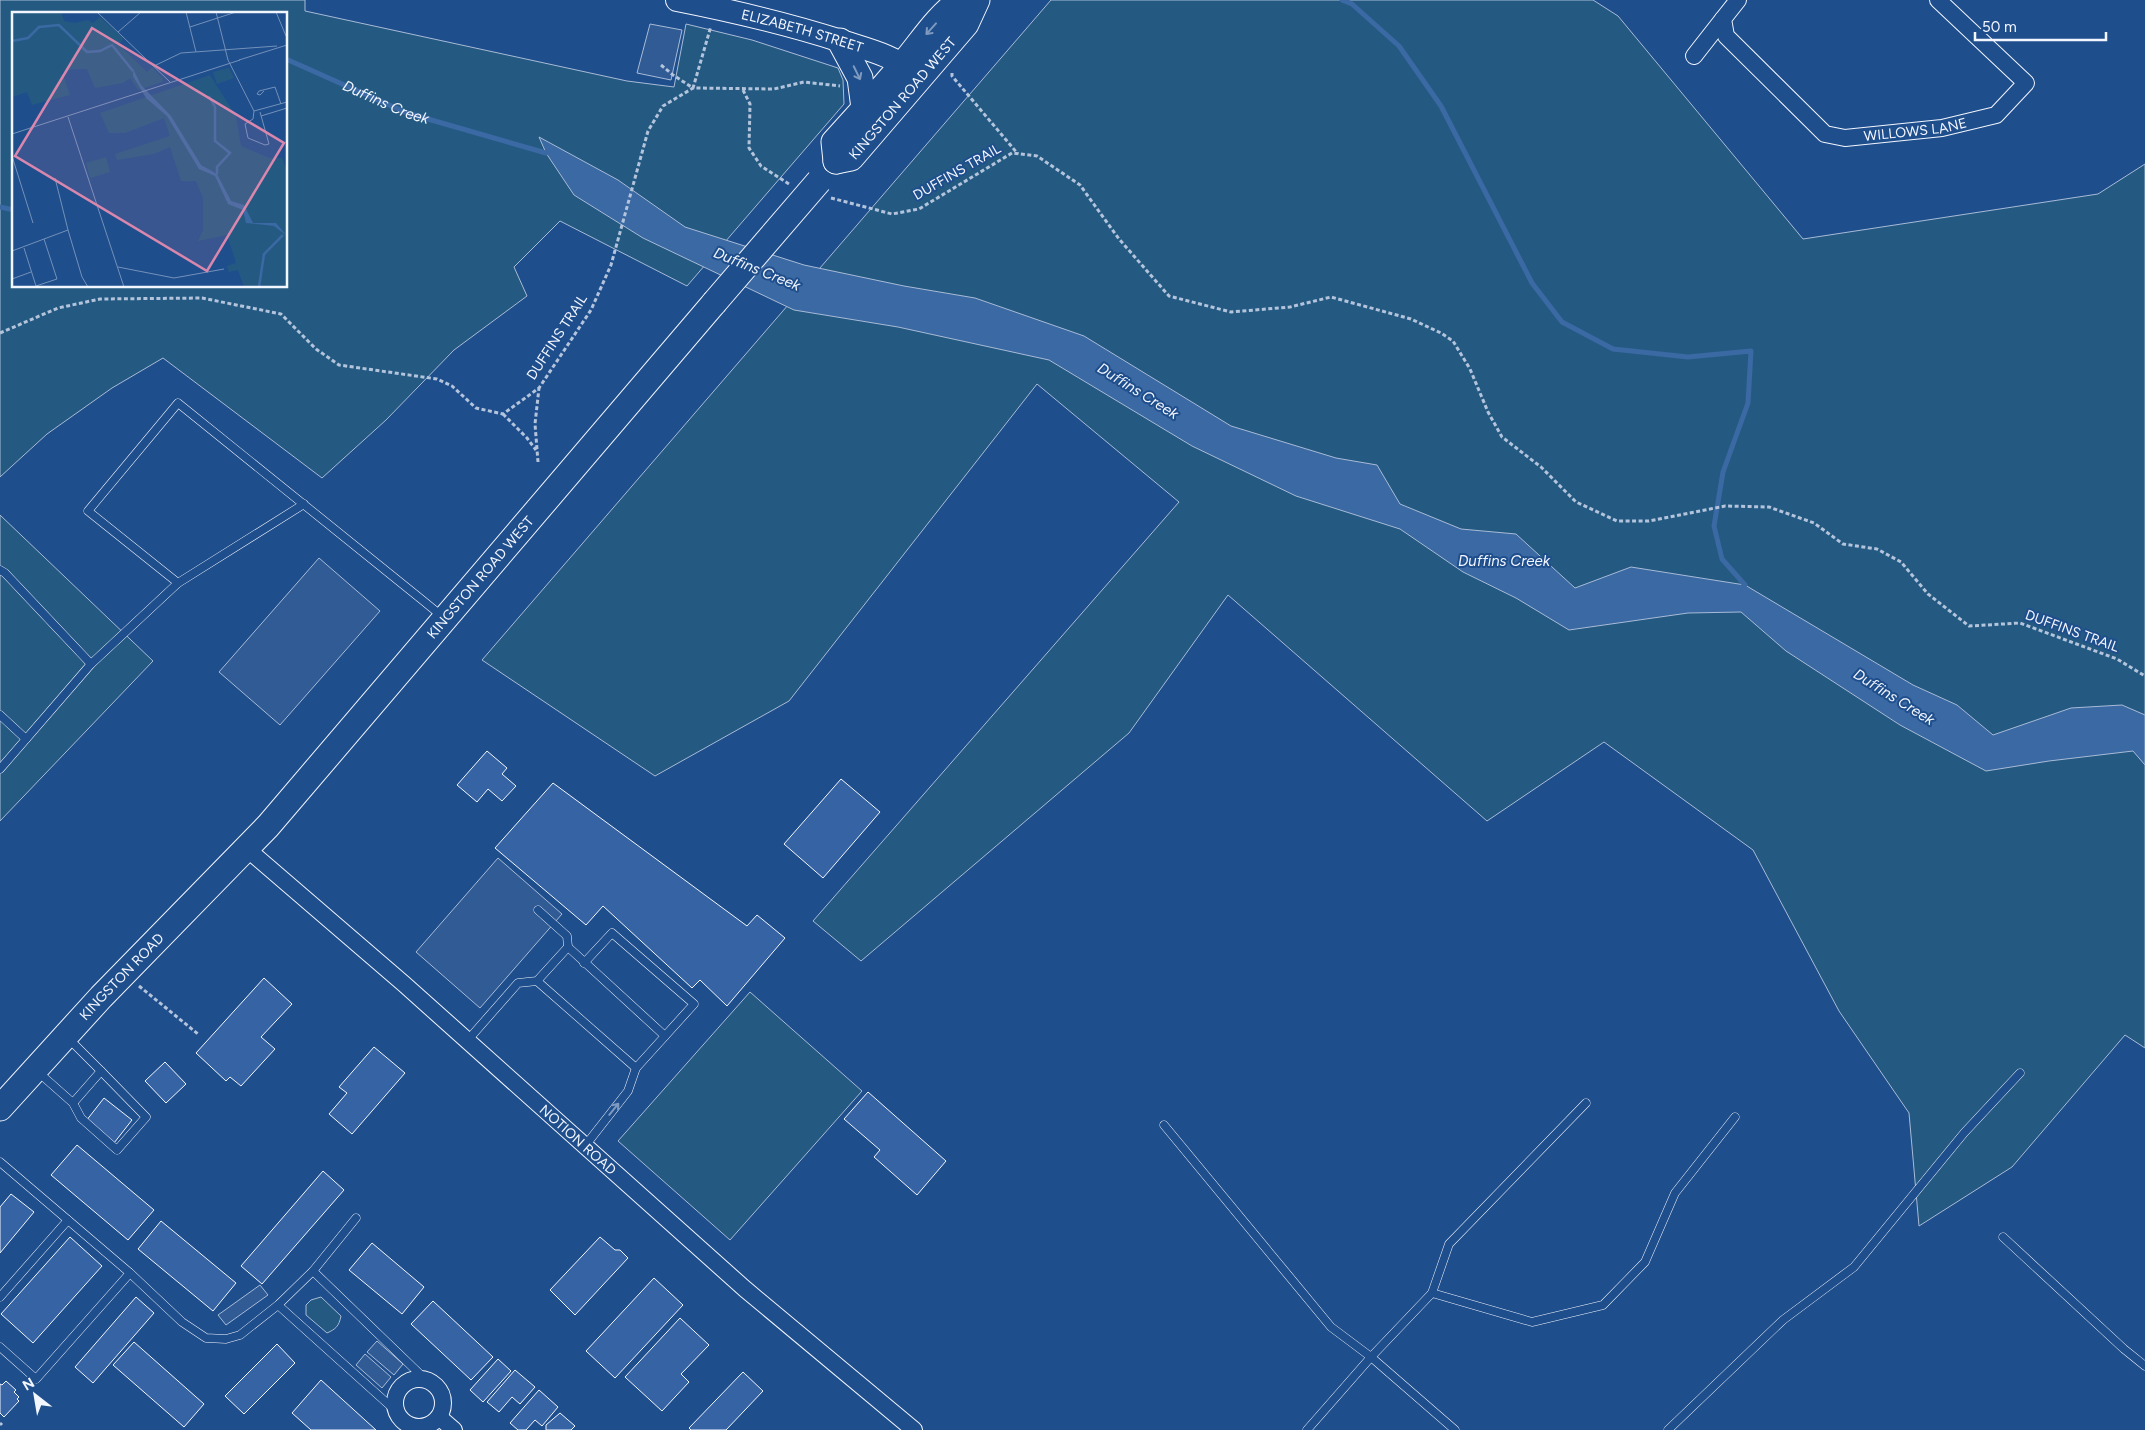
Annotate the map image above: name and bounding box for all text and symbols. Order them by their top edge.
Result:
street label: ELIZABETH STREET [740,6,866,56]
scale bar [1975,10,2106,42]
inset map [12,12,288,288]
text: 50 m [1982,18,2017,36]
one-way arrow [925,23,936,36]
street label: KINGSTON ROAD WEST [845,33,960,163]
one-way arrow [853,65,862,80]
water label: Duffins Creek [340,76,432,128]
street label: WILLOWS LANE [1863,114,1968,145]
street label: DUFFINS TRAIL [910,140,1005,204]
water label: Duffins Creek [711,243,804,295]
street label: DUFFINS TRAIL [523,290,591,383]
water label: Duffins Creek [1094,359,1182,423]
street label: KINGSTON ROAD WEST [423,512,537,642]
water label: Duffins Creek [1458,552,1551,570]
street label: DUFFINS TRAIL [2023,606,2122,656]
water label: Duffins Creek [1850,665,1938,729]
street label: KINGSTON ROAD [76,930,167,1024]
street label: NOTION ROAD [536,1101,620,1178]
one-way arrow [609,1103,620,1116]
north arrow [10,1370,60,1420]
text: N [20,1374,38,1394]

